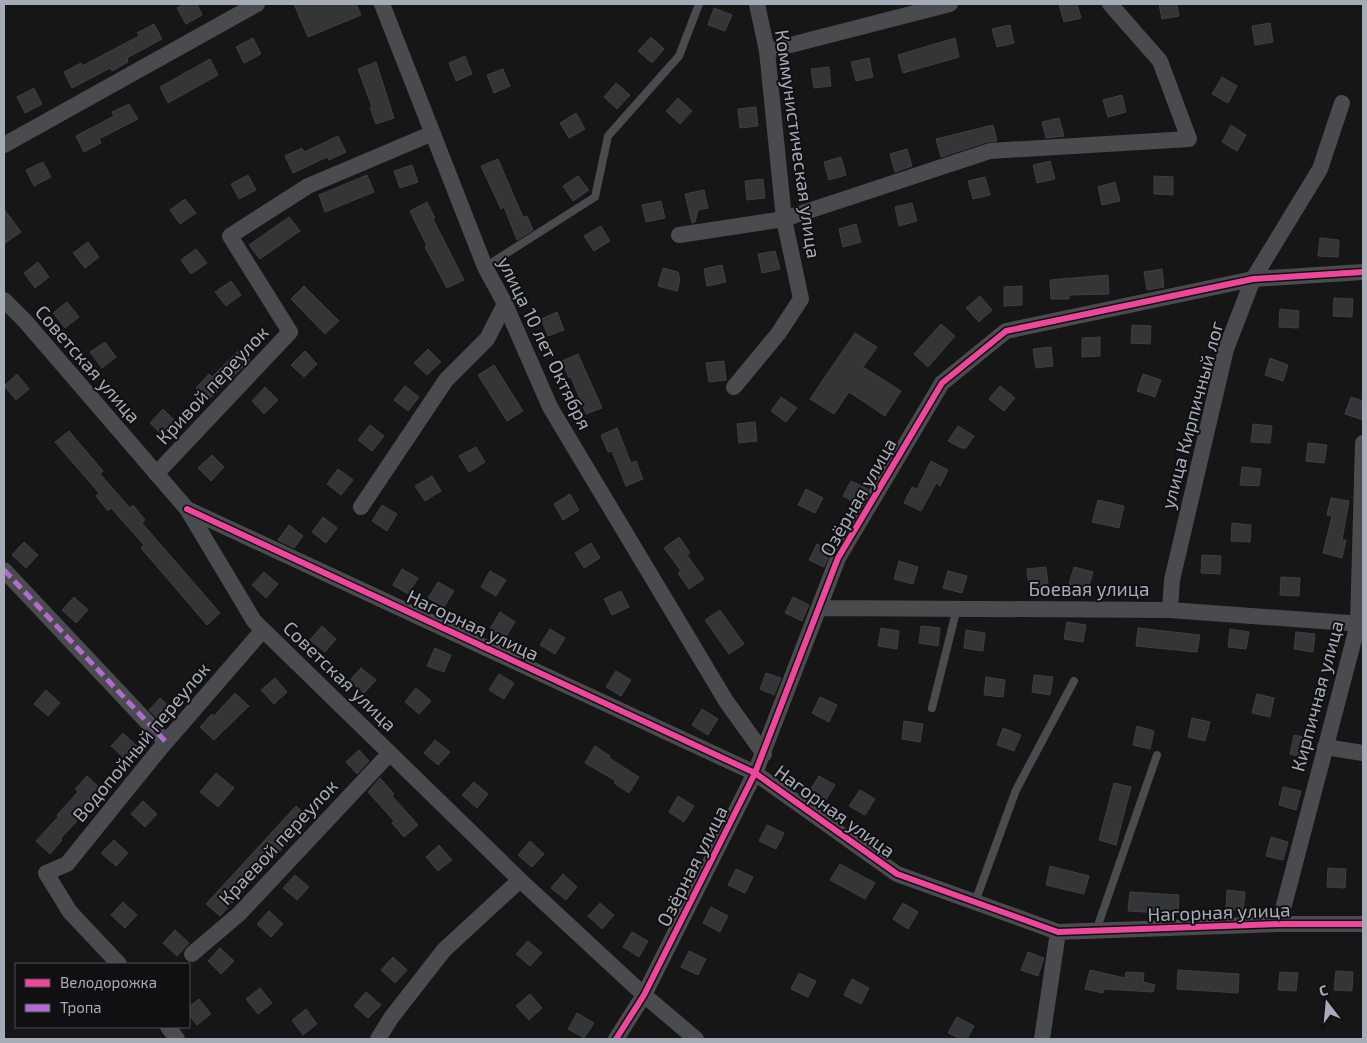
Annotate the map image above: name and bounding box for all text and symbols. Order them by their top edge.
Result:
street label: Коммунистическая улица [770,28,826,260]
street label: улица 10 лет Октября [493,253,597,433]
street label: Советская улица [30,300,146,428]
street label: улица Кирпичный лог [1155,318,1229,512]
street label: Кривой переулок [151,320,273,450]
street label: Озёрная улица [814,434,902,560]
street label: Боевая улица [1028,577,1150,601]
street label: Нагорная улица [403,584,543,666]
street label: Советская улица [278,616,402,736]
street label: Кирпичная улица [1285,618,1349,774]
street label: Водопойный переулок [67,657,215,827]
street label: Нагорная улица [770,759,900,863]
street label: Краевой переулок [213,774,343,910]
street label: Озёрная улица [651,801,733,931]
street label: Нагорная улица [1147,898,1291,926]
legend [15,963,190,1028]
text: Велодорожка [60,973,157,991]
north arrow [1302,978,1352,1028]
text: С [1317,981,1330,999]
text: Тропа [60,998,102,1016]

